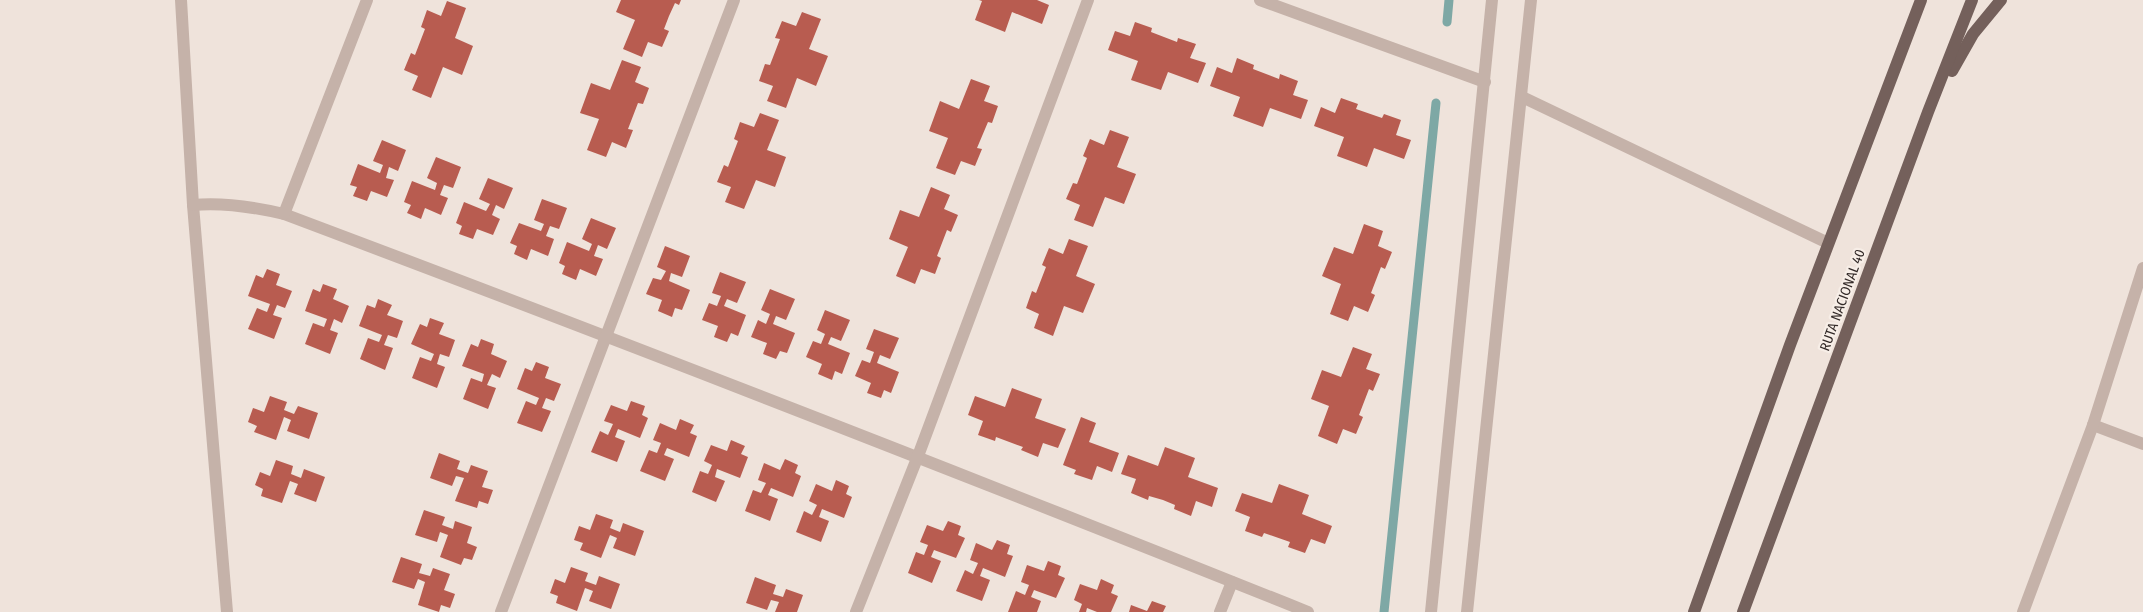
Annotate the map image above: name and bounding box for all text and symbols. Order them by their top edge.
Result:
street label: RUTA NACIONAL 40 [1816,247,1869,353]

